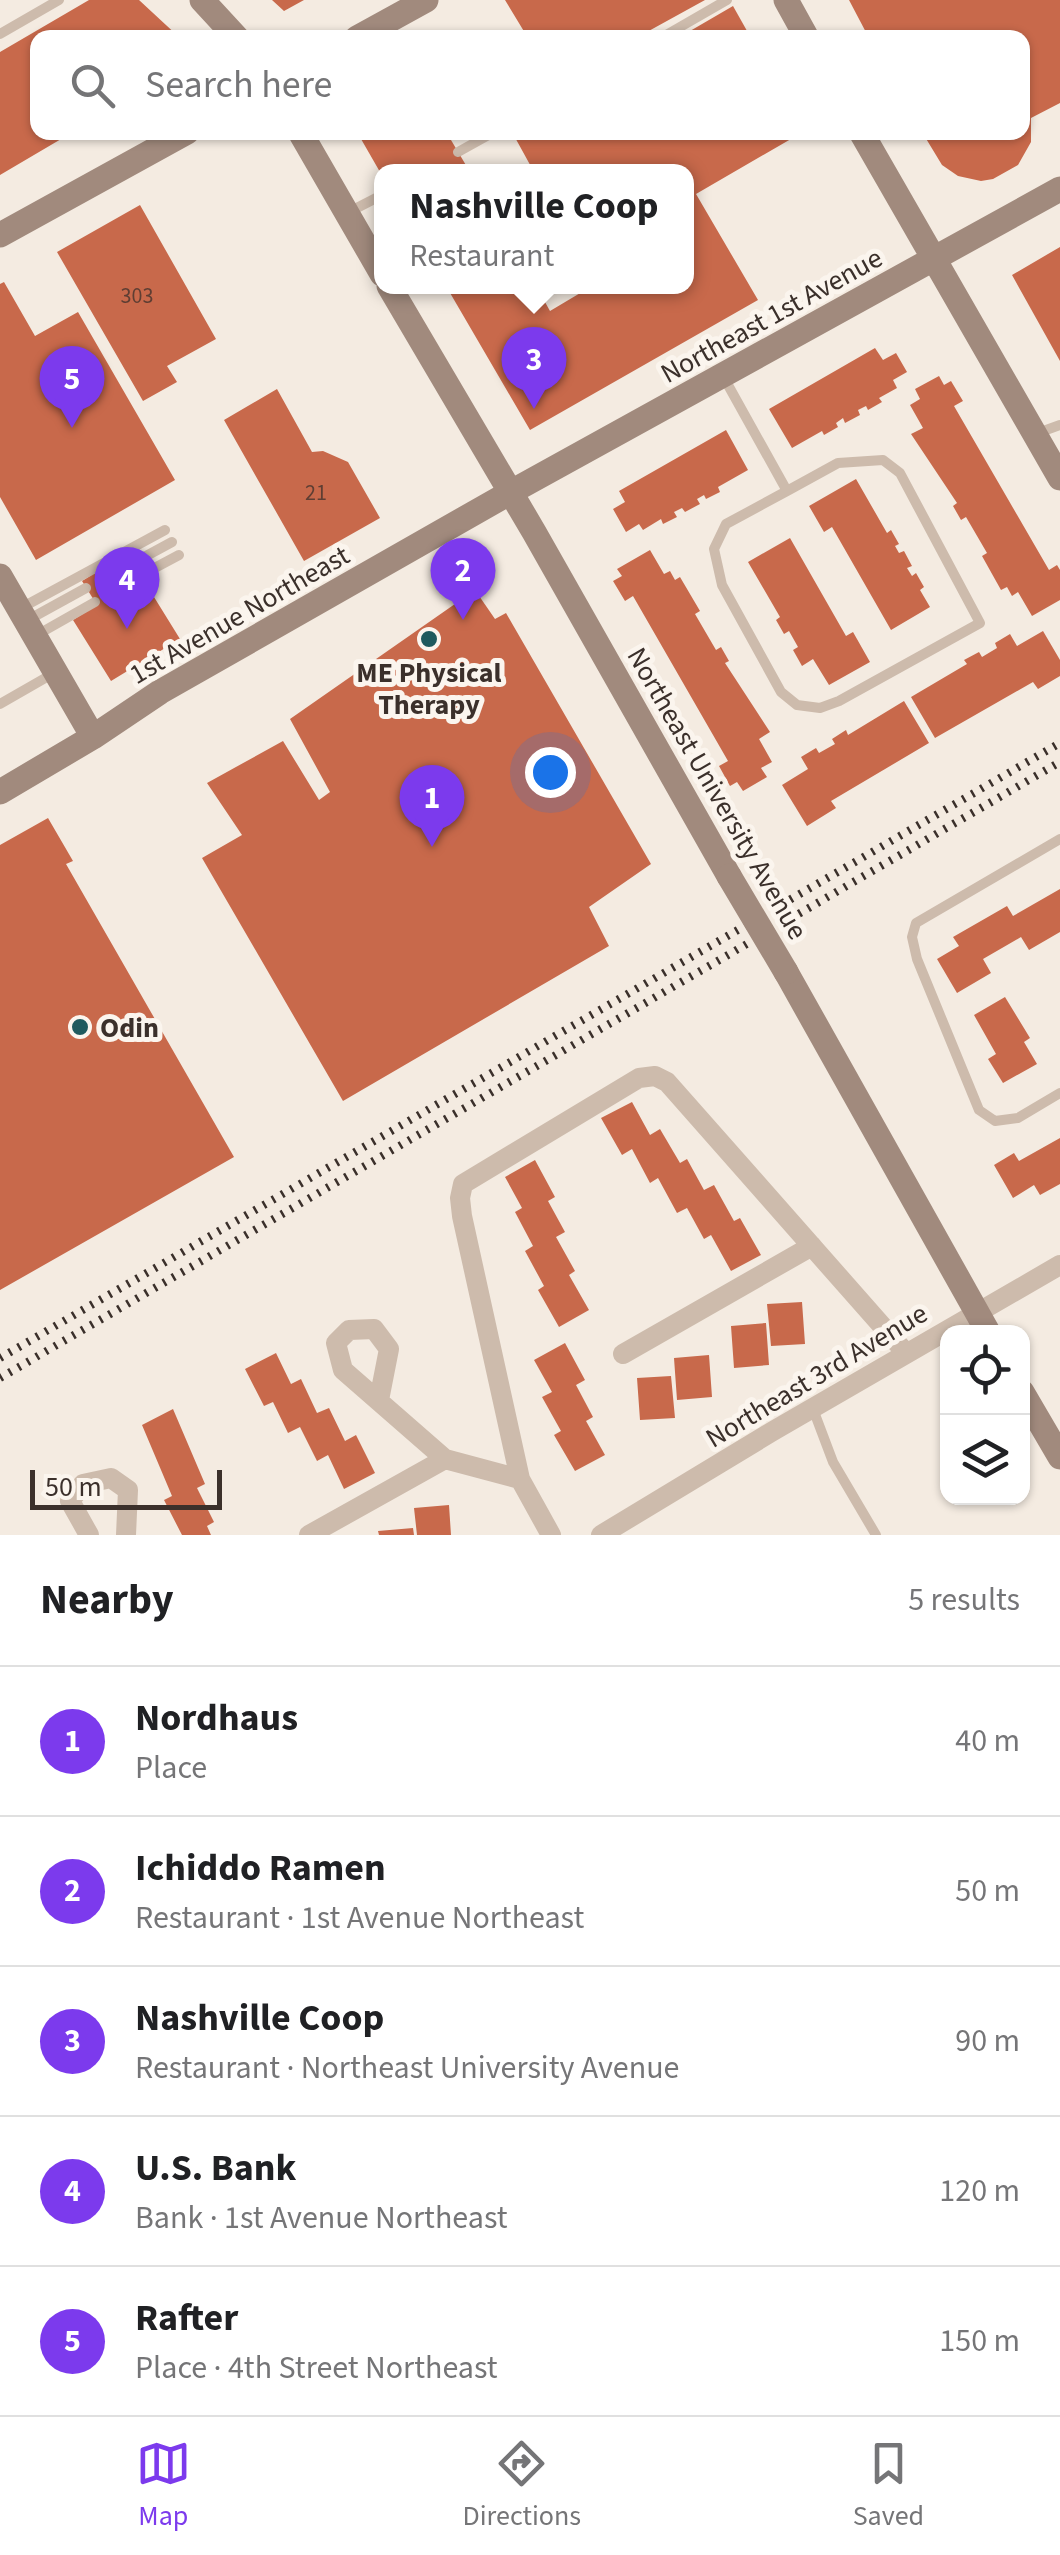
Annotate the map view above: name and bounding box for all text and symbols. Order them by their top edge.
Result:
search box [30,30,1030,140]
icon: search [65,58,120,113]
text: Search here [145,58,332,112]
popup [374,164,694,294]
text: Nashville Coop [409,179,659,233]
text: Restaurant [409,233,554,279]
street label: Northeast 1st Avenue [653,238,890,393]
house number: 303 [121,280,153,312]
pin: 3 [502,326,566,409]
pin: 5 [40,346,104,428]
house number: 21 [305,477,327,509]
street label: 1st Avenue Northeast [122,535,357,694]
pin: 2 [430,538,496,620]
pin: 4 [94,546,160,629]
marker: ME Physical Therapy [418,628,440,650]
street label: Northeast University Avenue [617,640,817,947]
place label: ME Physical Therapy [356,653,502,725]
your location [525,747,576,798]
pin: 1 [400,764,464,847]
place label: Odin [100,1008,159,1048]
marker: Odin [69,1016,91,1038]
street label: Northeast 3rd Avenue [698,1294,935,1458]
map controls [940,1325,1030,1505]
button: locate [940,1325,1030,1415]
button: layers [940,1415,1030,1505]
scale bar [30,1465,222,1510]
text: 50 m [45,1467,102,1507]
text: Nearby [40,1570,174,1630]
text: 5 results [908,1577,1020,1623]
text: Nordhaus [135,1691,298,1745]
text: 1 [64,1718,81,1764]
text: 40 m [955,1718,1020,1764]
text: Place [135,1745,207,1791]
text: Ichiddo Ramen [135,1841,386,1895]
text: 2 [64,1868,81,1914]
text: 50 m [955,1868,1020,1914]
text: Restaurant · 1st Avenue Northeast [135,1895,584,1941]
text: Nashville Coop [135,1991,384,2045]
text: 3 [64,2018,81,2064]
text: 90 m [955,2018,1020,2064]
text: Restaurant · Northeast University Avenue [135,2045,679,2091]
text: U.S. Bank [135,2141,296,2195]
text: 4 [64,2168,81,2214]
text: 120 m [939,2168,1020,2214]
text: Bank · 1st Avenue Northeast [135,2195,508,2241]
text: Rafter [135,2291,238,2345]
text: 5 [64,2318,81,2364]
text: 150 m [939,2318,1020,2364]
text: Place · 4th Street Northeast [135,2345,498,2391]
tab: Map [136,2436,191,2536]
tab: Directions [463,2436,581,2536]
tab: Saved [853,2436,924,2536]

